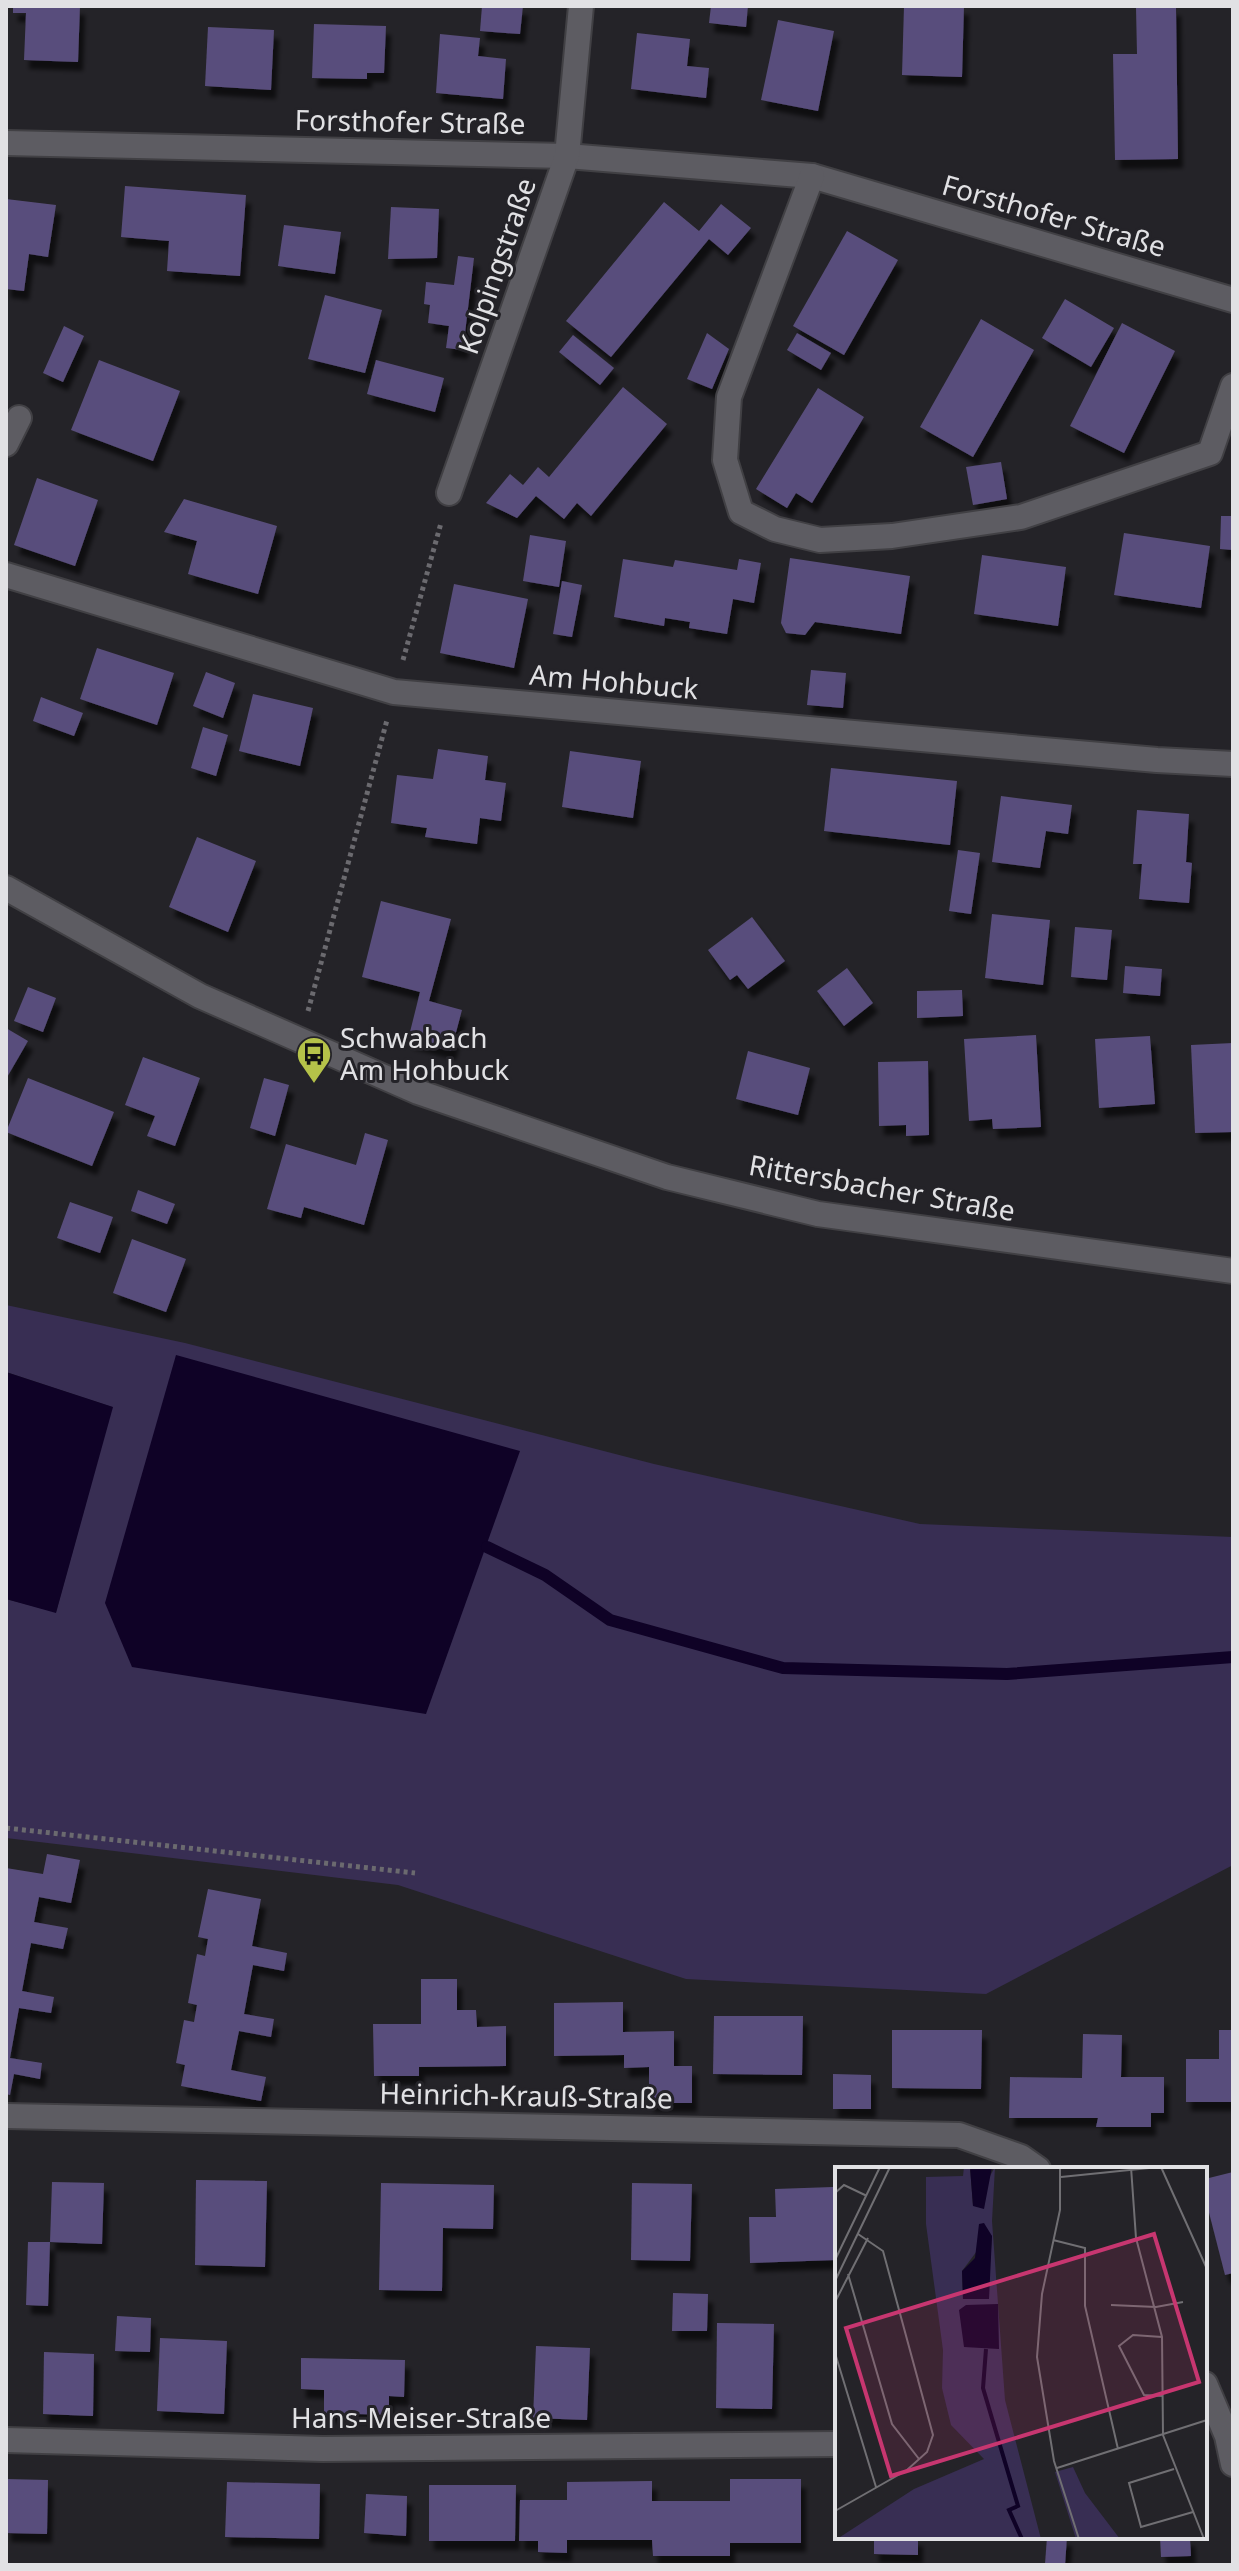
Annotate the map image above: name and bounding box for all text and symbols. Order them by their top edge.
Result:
street label: Forsthofer Straße [294,100,526,142]
street label: Forsthofer Straße [938,165,1170,265]
street label: Kolpingstraße [448,172,544,359]
street label: Am Hohbuck [528,655,700,707]
place label: Schwabach Am Hohbuck [340,1018,509,1088]
bus stop icon: Schwabach Am Hohbuck [295,1035,333,1085]
street label: Rittersbacher Straße [746,1145,1018,1229]
street label: Heinrich-Krauß-Straße [379,2073,673,2117]
inset map [835,2167,1207,2539]
street label: Hans-Meiser-Straße [291,2398,551,2436]

